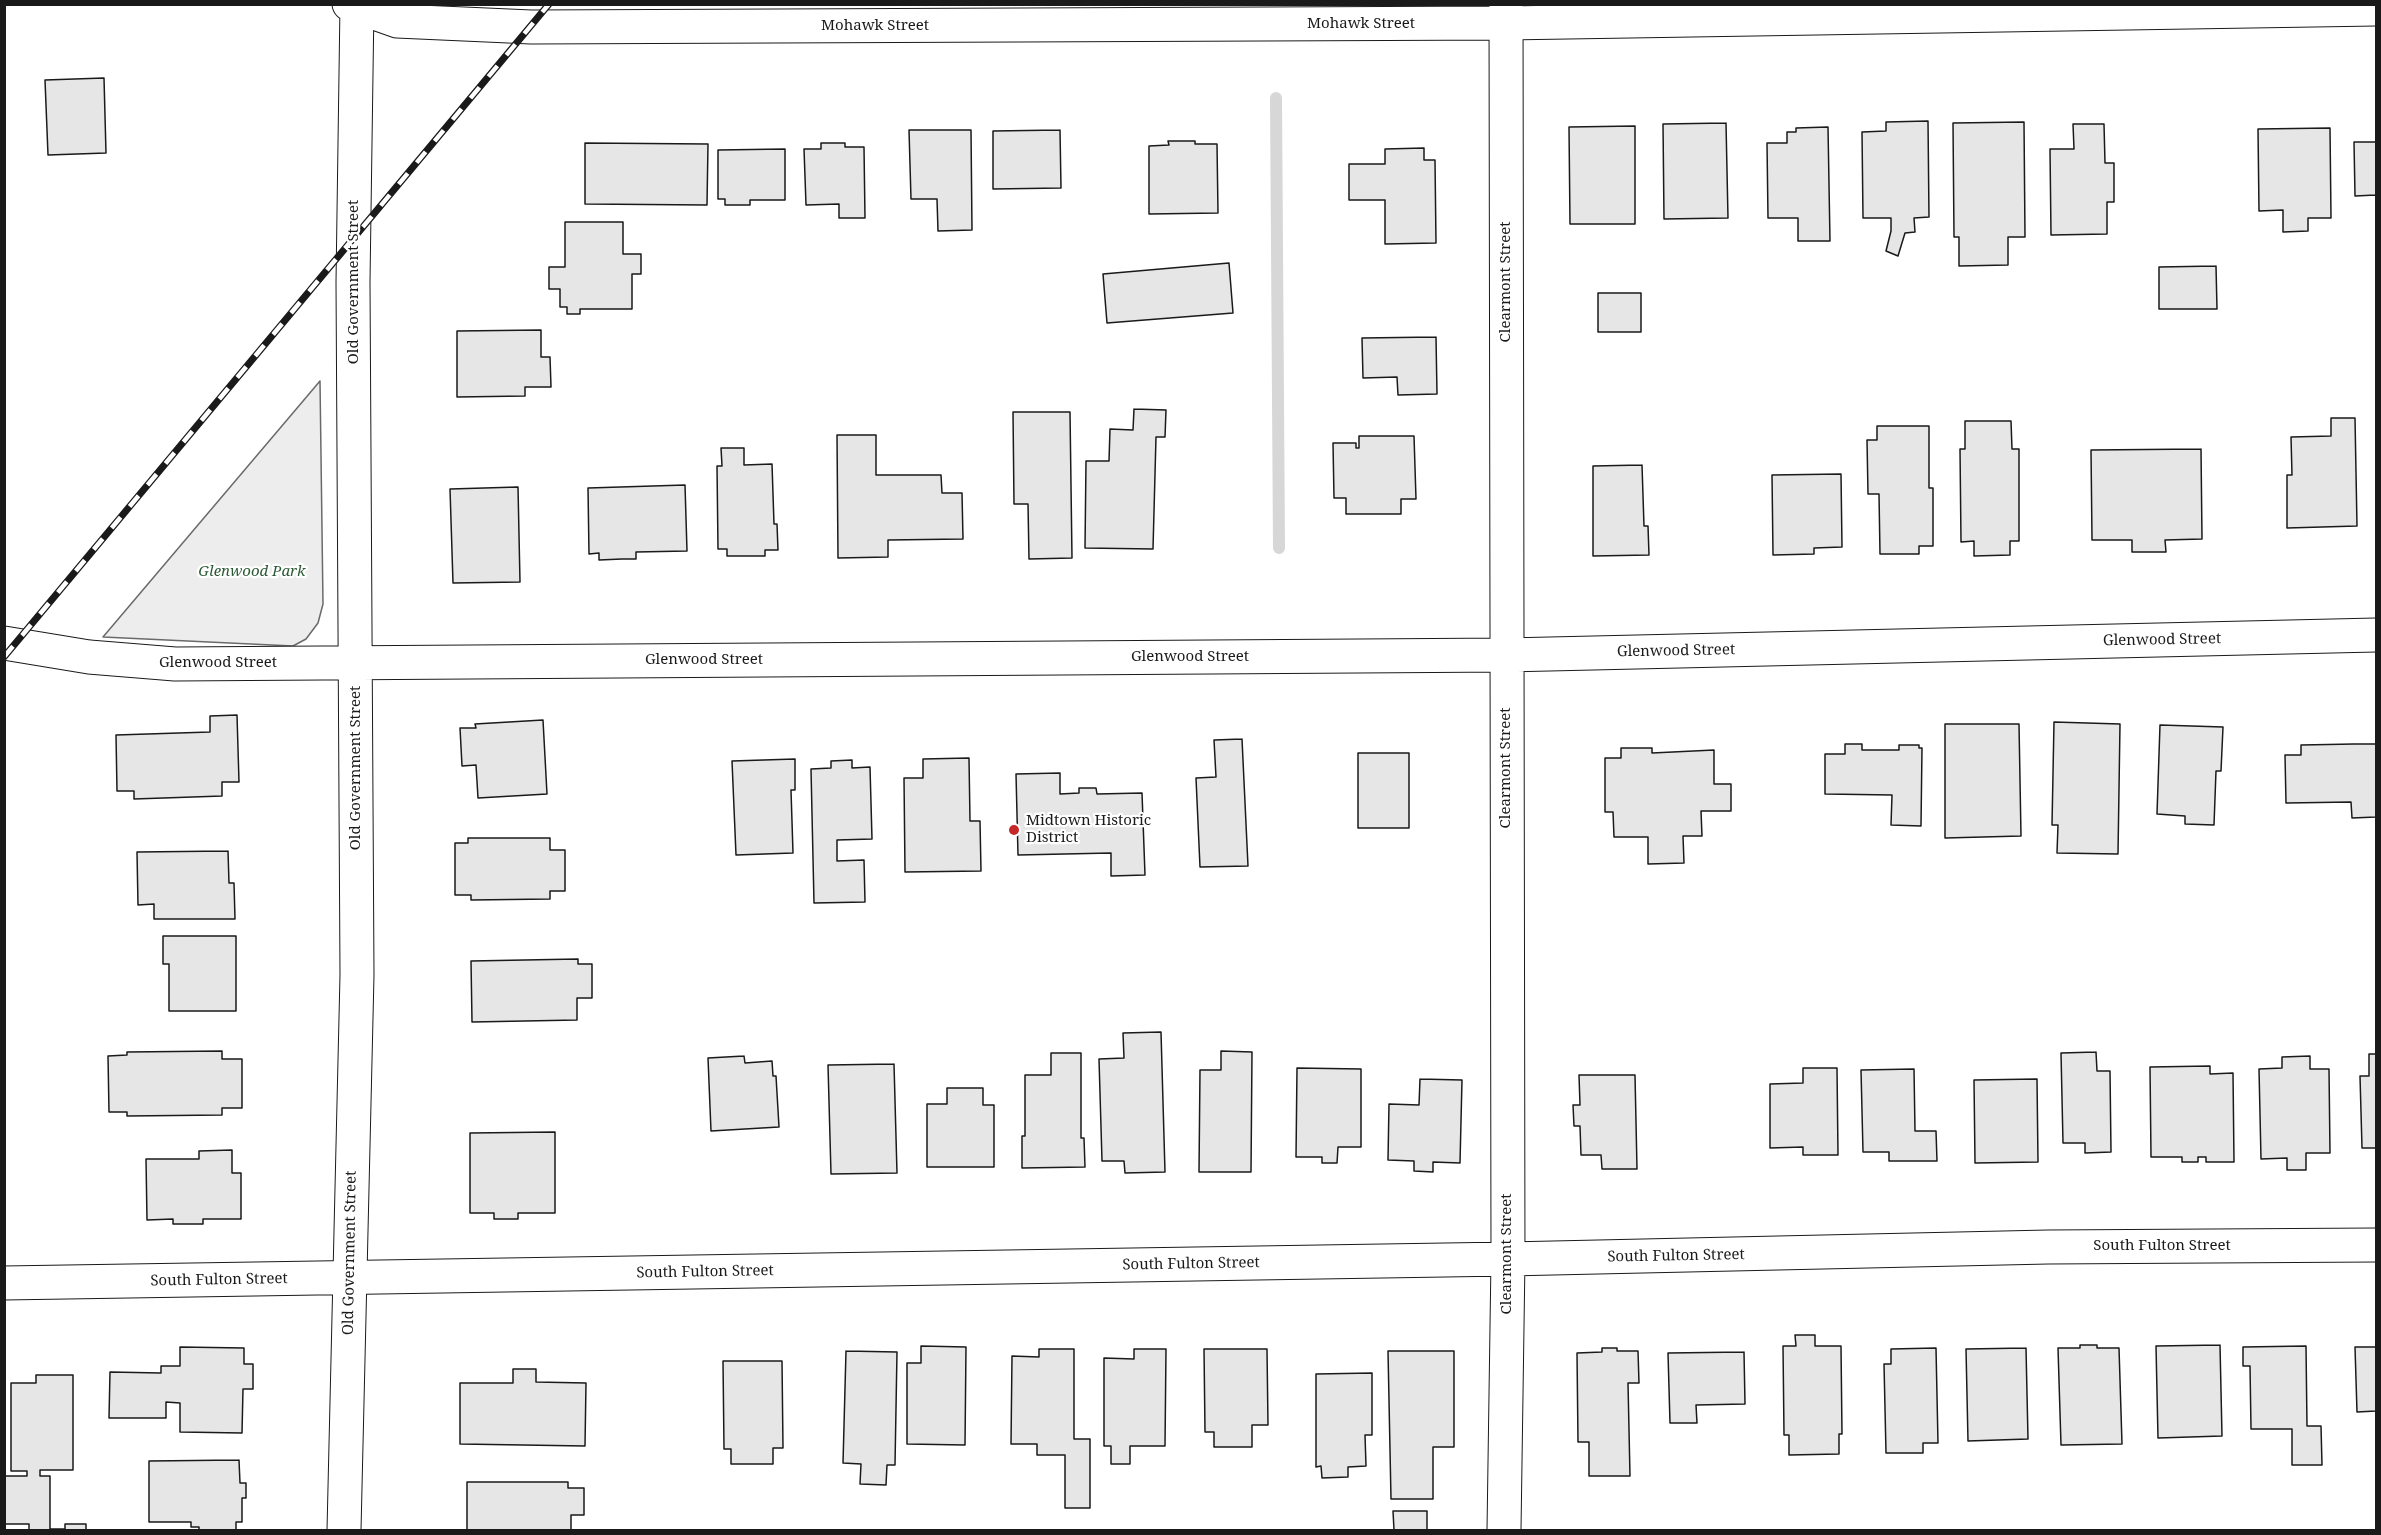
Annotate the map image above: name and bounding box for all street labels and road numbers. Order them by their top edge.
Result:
street label: Mohawk Street [1307,15,1415,33]
street label: Mohawk Street [821,17,929,35]
street label: Old Government Street [345,200,363,364]
street label: Clearmont Street [1497,222,1515,342]
street label: Glenwood Street [2103,630,2221,650]
street label: Glenwood Street [1617,641,1735,661]
street label: Glenwood Street [1131,648,1249,666]
street label: Glenwood Street [645,651,763,669]
street label: Glenwood Street [159,654,277,672]
street label: Old Government Street [347,686,365,850]
street label: Clearmont Street [1497,708,1515,828]
street label: Old Government Street [340,1171,360,1335]
street label: Clearmont Street [1498,1194,1516,1314]
street label: South Fulton Street [2093,1237,2231,1255]
street label: South Fulton Street [1607,1246,1745,1266]
street label: South Fulton Street [1122,1254,1260,1274]
street label: South Fulton Street [636,1262,774,1282]
street label: South Fulton Street [150,1270,288,1290]

